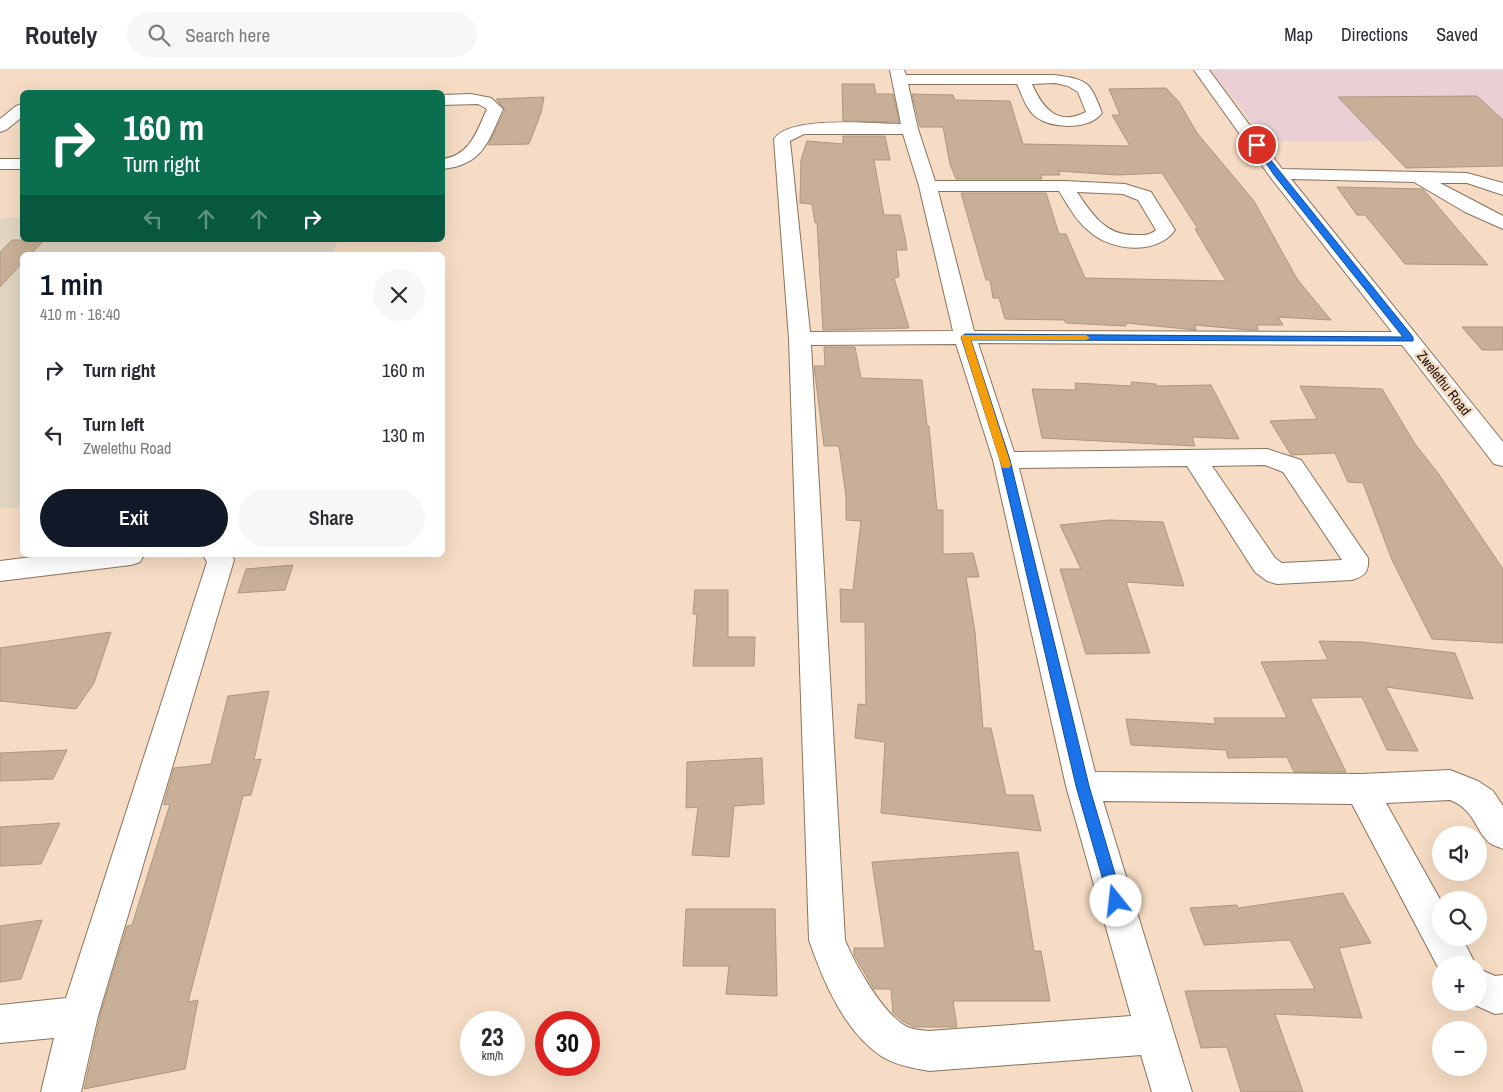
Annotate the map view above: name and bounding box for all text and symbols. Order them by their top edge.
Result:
search box [127,12,477,57]
text: Routely [25,19,97,51]
icon: search [145,21,173,49]
text: Search here [185,22,270,48]
text: Map [1284,22,1313,47]
text: Directions [1341,22,1408,47]
text: Saved [1436,22,1478,47]
text: 160 m [123,104,204,151]
icon: right [40,110,105,175]
pin [1236,124,1278,166]
icon: arrive [1243,131,1271,159]
text: Turn right [123,149,200,179]
icon: left [139,205,167,233]
icon: ahead [192,205,220,233]
icon: ahead [245,205,273,233]
icon: right [298,205,326,233]
text: 1 min [40,264,103,304]
button: close [373,269,425,321]
text: 410 m · 16:40 [40,303,120,325]
street label: Zwelethu Road [1413,347,1475,419]
icon: right [40,356,68,384]
text: Turn right [83,357,155,383]
text: 160 m [382,357,425,383]
text: Turn left [83,411,144,437]
icon: left [40,421,68,449]
text: 130 m [382,422,425,448]
text: Zwelethu Road [83,437,171,459]
button: Exit [40,489,228,547]
button: Share [238,489,425,547]
map controls [1432,826,1487,1076]
button: sound [1432,826,1487,881]
position arrow [1089,874,1141,926]
button: search [1432,891,1487,946]
button: + [1432,956,1487,1011]
speed limit sign: 30 [535,1011,600,1076]
text: 23 [481,1020,504,1054]
button: − [1432,1021,1487,1076]
text: km/h [482,1048,503,1064]

